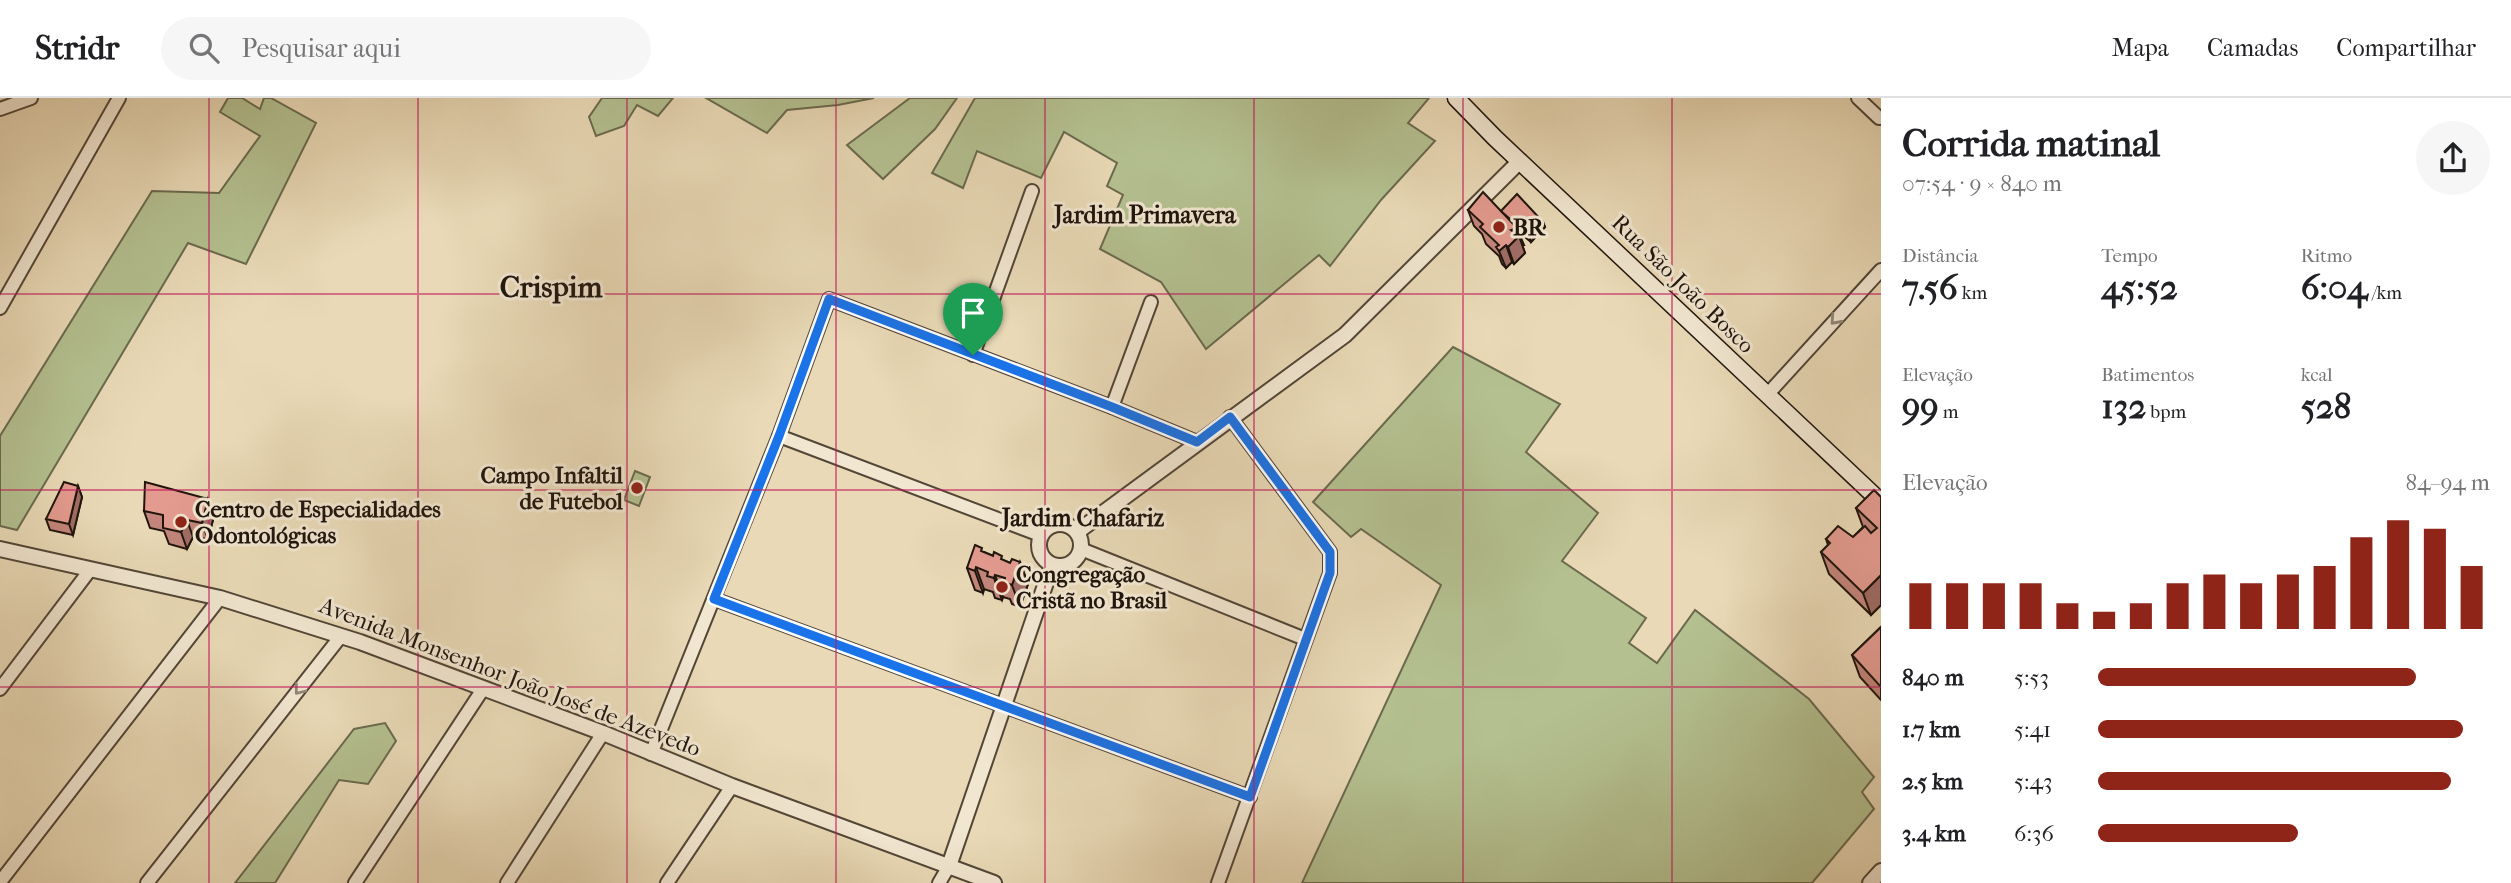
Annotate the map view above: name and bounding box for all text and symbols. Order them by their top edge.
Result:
search box [161,17,651,80]
text: Stridr [35,29,119,68]
icon: search [185,29,223,67]
text: Pesquisar aqui [241,33,401,64]
text: Mapa [2112,34,2169,62]
text: Camadas [2207,34,2298,62]
text: Compartilhar [2336,34,2476,62]
text: Corrida matinal [1902,121,2160,166]
button: share [2416,121,2490,195]
text: 07:54 · 9 × 840 m [1902,170,2062,197]
district label: Jardim Primavera [1052,201,1237,229]
street label: Rua São João Bosco [1606,209,1760,359]
place label: BR [1513,214,1546,241]
marker: BR [1491,219,1507,235]
text: Distância [1902,245,1978,267]
text: Tempo [2101,245,2158,267]
text: Ritmo [2301,245,2352,267]
text: 7.56 [1902,267,1958,308]
text: 45:52 [2101,267,2178,308]
text: 6:04 [2301,267,2368,308]
district label: Crispim [500,270,603,305]
text: km [1958,282,1987,304]
text: /km [2368,282,2402,304]
pin [943,283,1003,355]
icon: arrive [954,294,992,332]
one-way arrow [1831,312,1843,325]
text: Elevação [1902,364,1973,386]
text: Batimentos [2101,364,2194,386]
text: kcal [2301,364,2333,386]
text: 99 [1902,386,1939,427]
text: 132 [2101,386,2146,427]
text: 528 [2301,386,2351,427]
text: m [1939,401,1959,423]
text: bpm [2146,401,2186,423]
place label: Campo Infaltil de Futebol [481,462,624,515]
text: Elevação [1902,469,1988,496]
text: 84–94 m [2405,469,2490,496]
marker: Campo Infaltil de Futebol [629,480,645,496]
place label: Centro de Especialidades Odontológicas [195,496,441,549]
district label: Jardim Chafariz [1000,504,1165,532]
marker: Centro de Especialidades Odontológicas [173,514,189,530]
place label: Congregação Cristã no Brasil [1016,561,1168,614]
marker: Congregação Cristã no Brasil [994,579,1010,595]
street label: Avenida Monsenhor João José de Azevedo [315,591,704,762]
text: 840 m [1902,664,1964,691]
text: 5:53 [2014,664,2049,691]
one-way arrow [294,682,307,695]
text: 1.7 km [1902,716,1960,743]
text: 5:41 [2014,716,2051,743]
text: 2.5 km [1902,768,1963,795]
text: 5:43 [2014,768,2053,795]
text: 3.4 km [1902,820,1966,847]
text: 6:36 [2014,820,2054,847]

